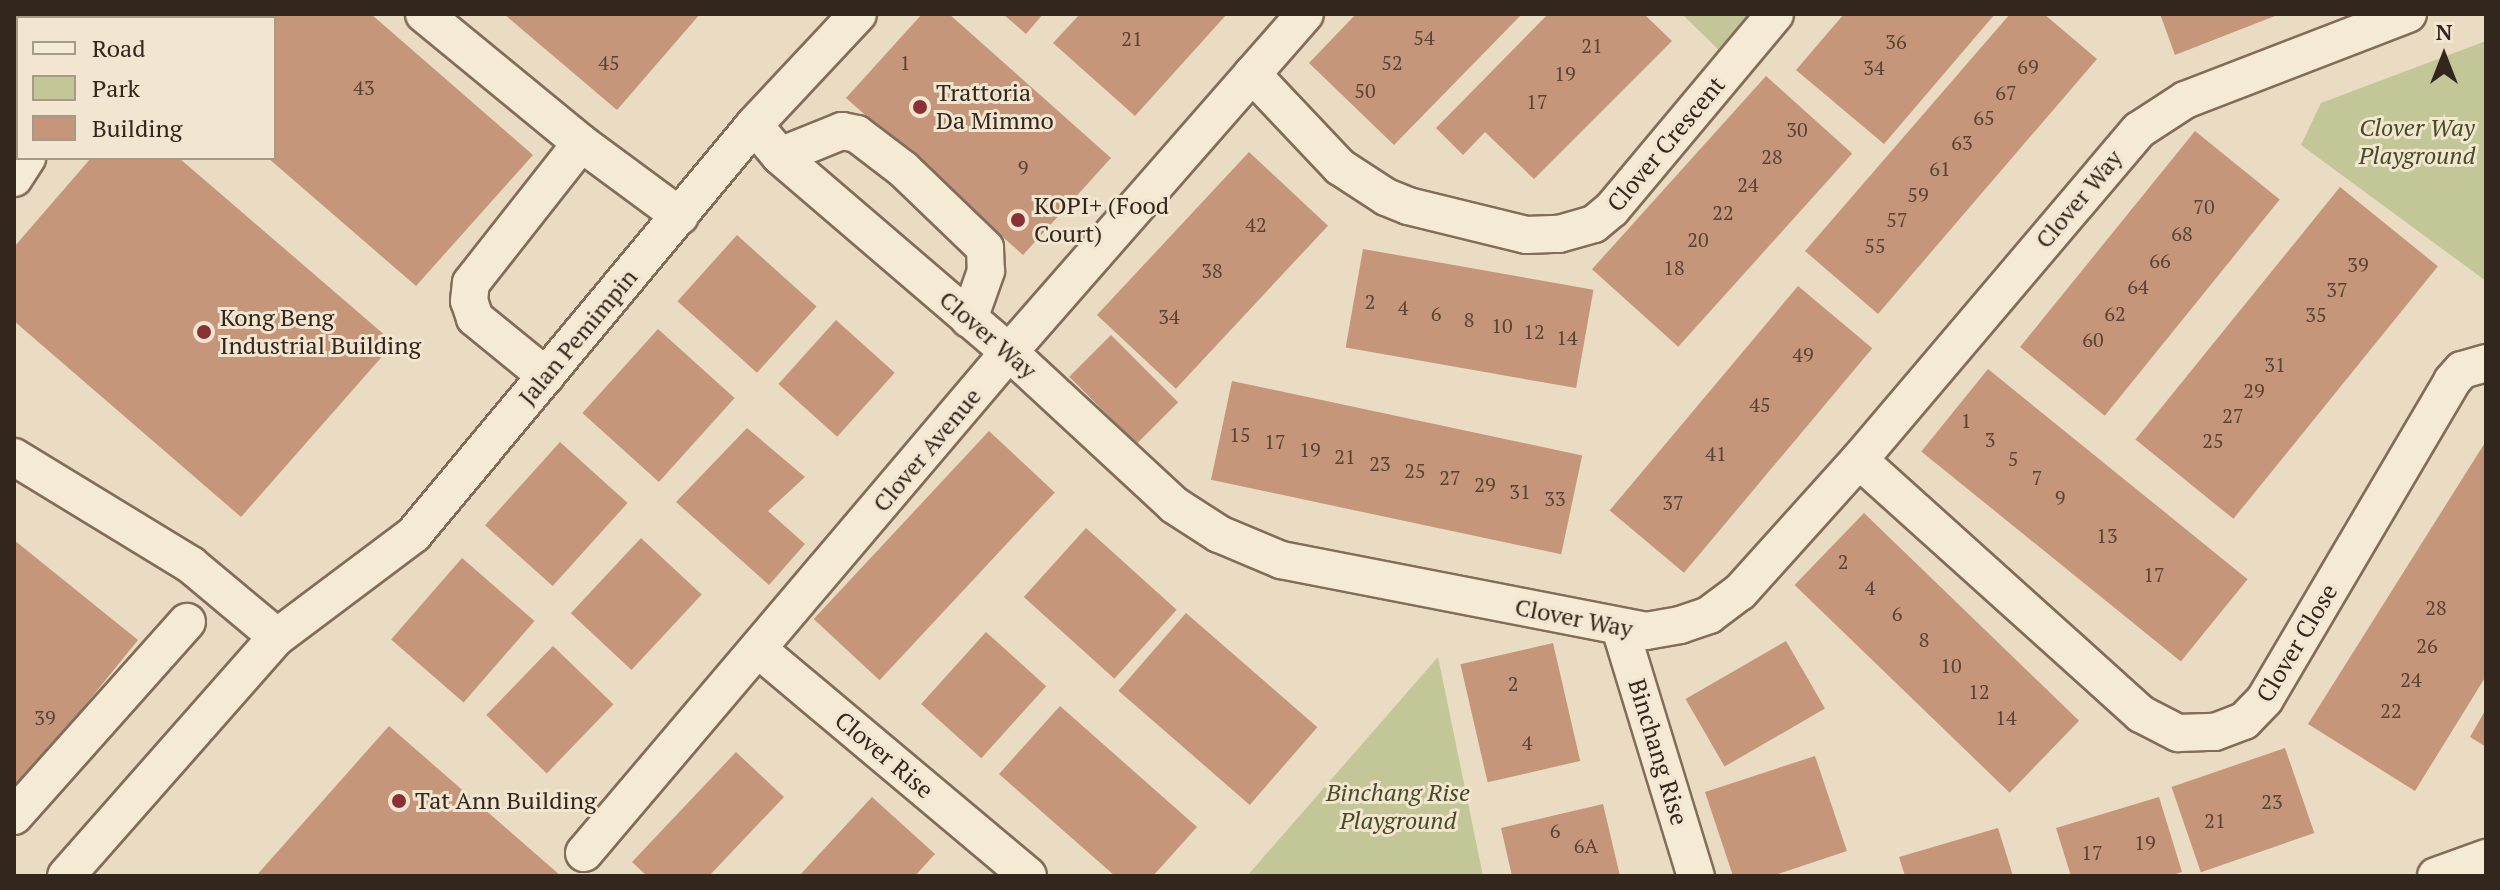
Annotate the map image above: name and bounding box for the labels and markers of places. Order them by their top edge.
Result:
place label: Trattoria Da Mimmo [936,79,1054,135]
marker: Trattoria Da Mimmo [911,98,929,116]
place label: KOPI+ (Food Court) [1034,192,1169,248]
marker: KOPI+ (Food Court) [1009,211,1027,229]
place label: Kong Beng Industrial Building [220,304,421,360]
marker: Kong Beng Industrial Building [195,323,213,341]
place label: Tat Ann Building [415,787,597,815]
marker: Tat Ann Building [390,792,408,810]

